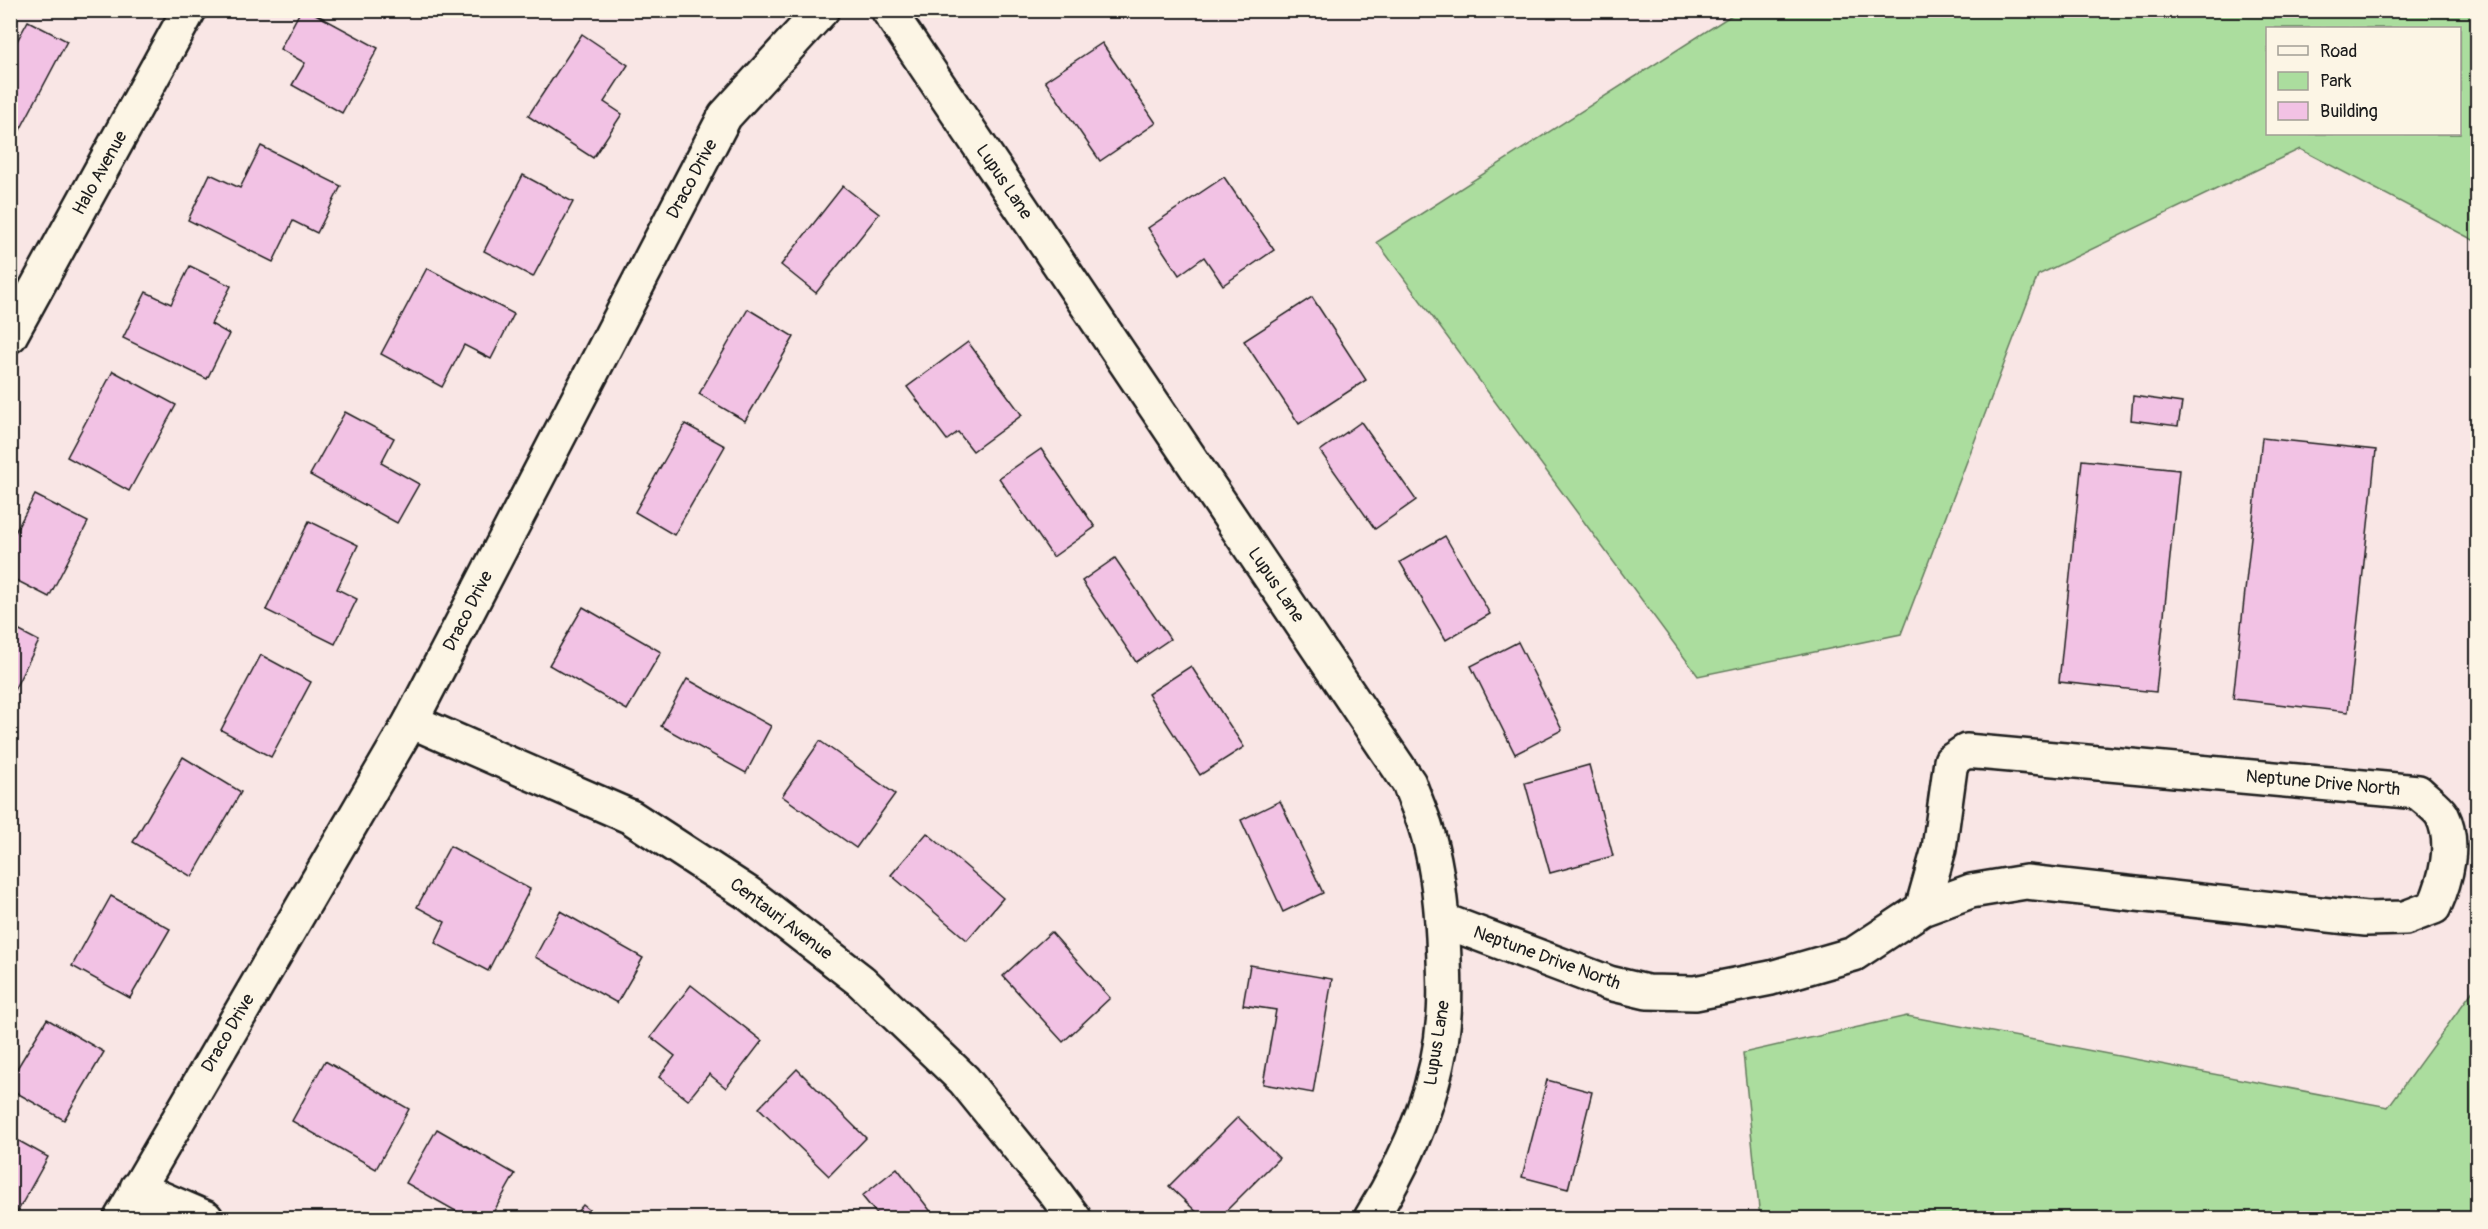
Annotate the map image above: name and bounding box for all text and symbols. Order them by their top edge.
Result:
legend [2266,27,2461,135]
text: Road [2320,40,2357,63]
text: Park [2320,70,2352,93]
text: Building [2320,100,2378,123]
street label: Halo Avenue [67,127,133,219]
street label: Draco Drive [661,135,723,223]
street label: Lupus Lane [970,140,1038,224]
street label: Lupus Lane [1242,543,1310,627]
street label: Draco Drive [438,567,498,655]
street label: Neptune Drive North [2245,765,2401,801]
street label: Centauri Avenue [725,873,837,965]
street label: Neptune Drive North [1470,921,1624,995]
street label: Draco Drive [196,989,260,1077]
street label: Lupus Lane [1419,999,1455,1087]

